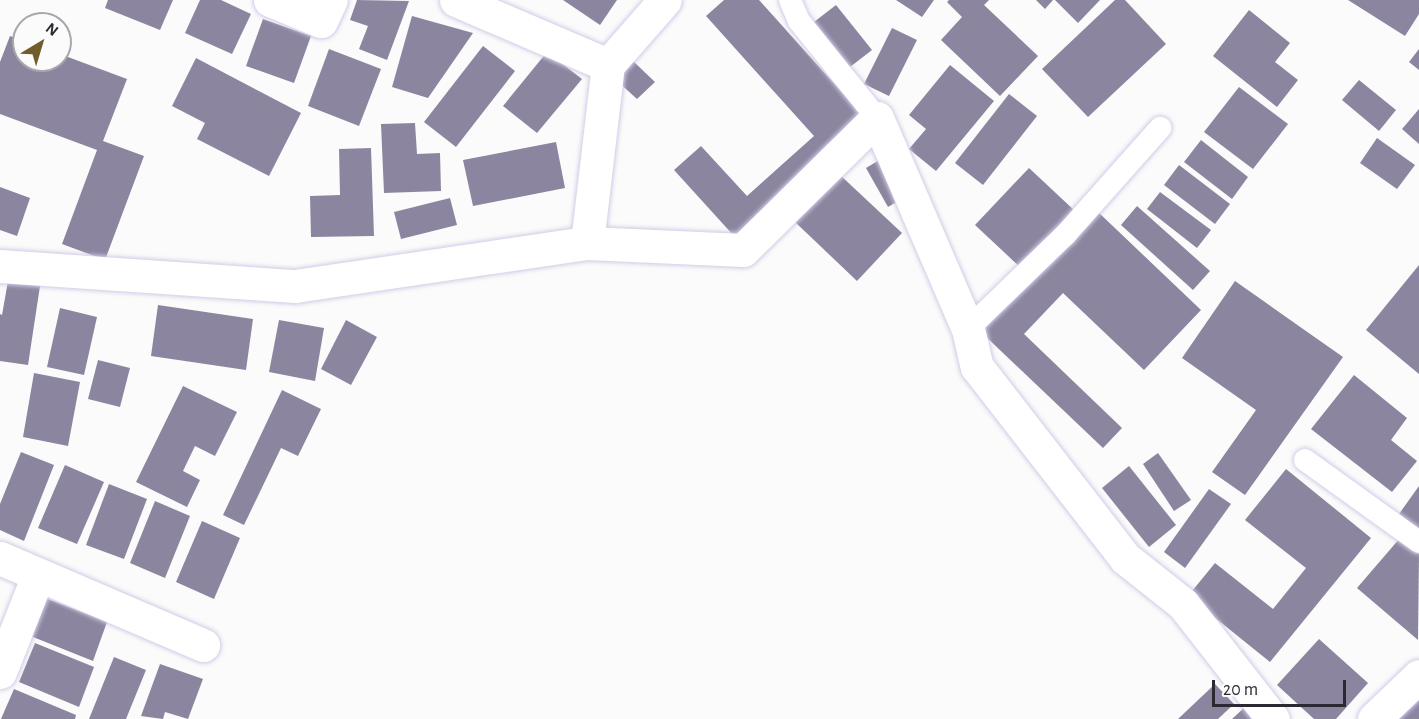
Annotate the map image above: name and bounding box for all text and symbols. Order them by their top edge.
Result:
north arrow [12,12,72,72]
text: N [43,20,61,39]
scale bar [1215,668,1348,706]
text: 20 m [1223,681,1258,699]

